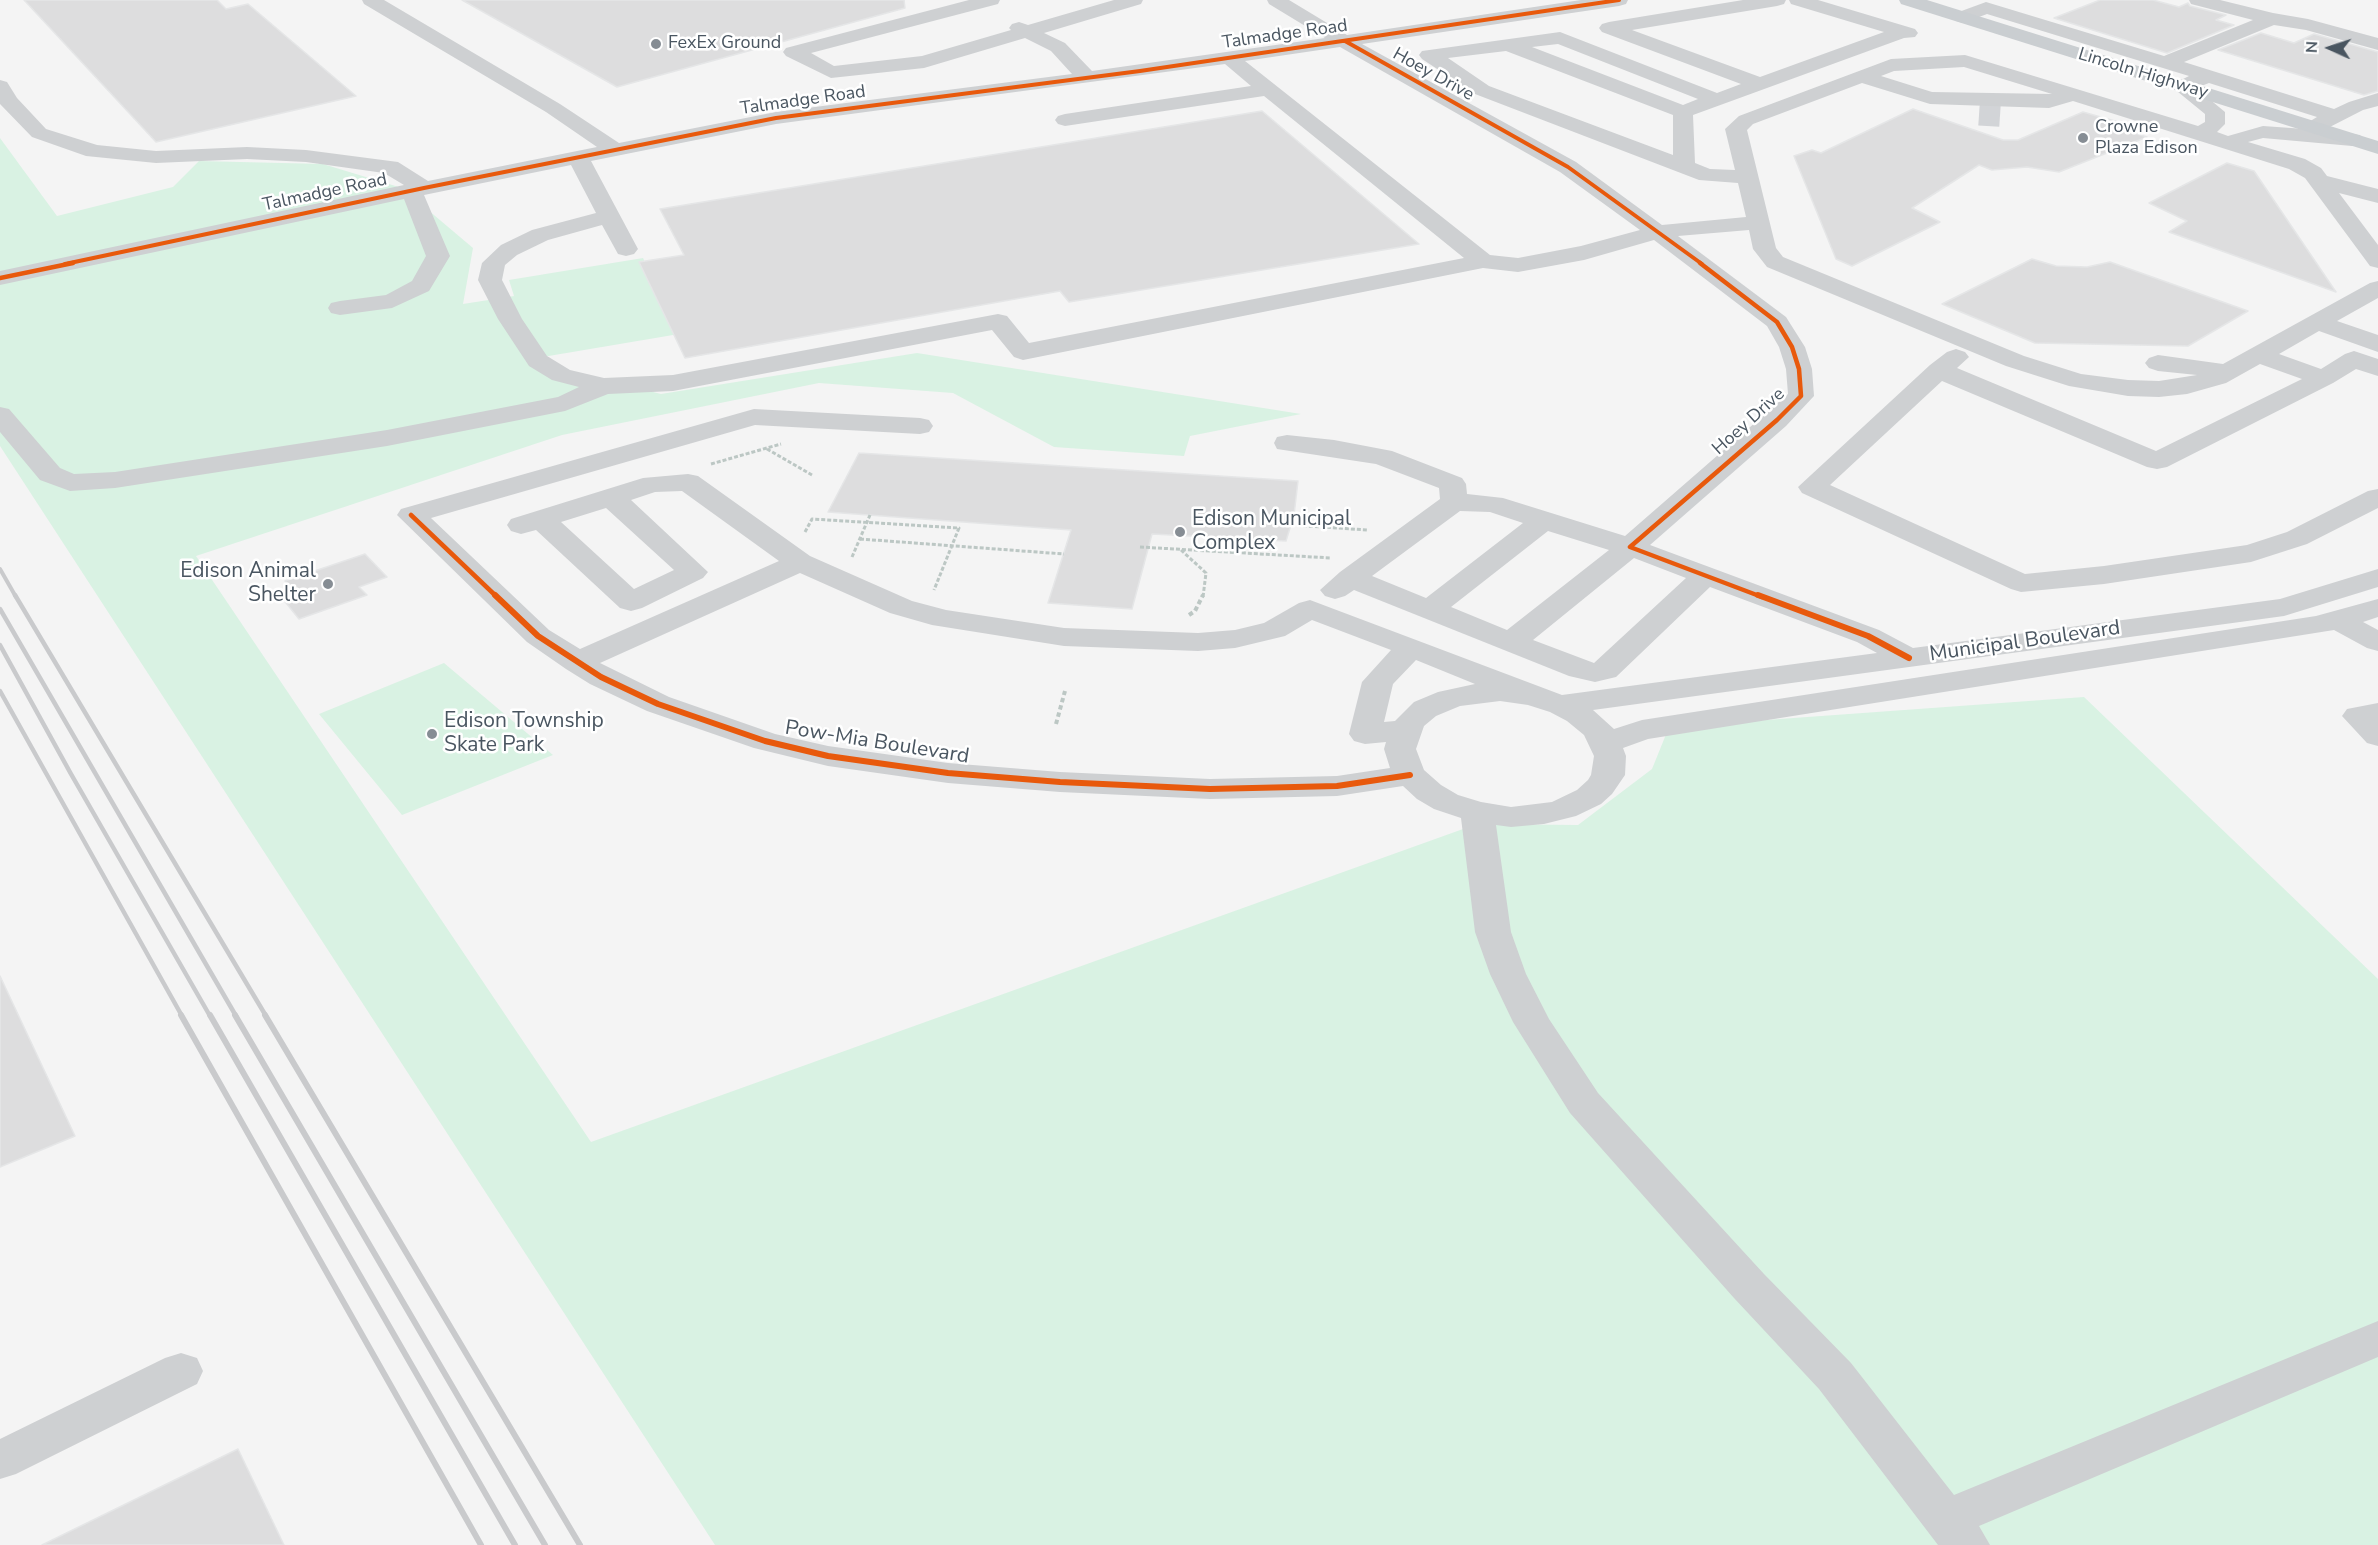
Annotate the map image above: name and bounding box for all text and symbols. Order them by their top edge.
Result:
street label: Talmadge Road [1221,16,1349,54]
north arrow [2300,18,2360,78]
place label: FexEx Ground [668,33,781,55]
marker: FexEx Ground [649,37,663,51]
text: N [2301,41,2323,54]
street label: Hoey Drive [1389,44,1477,106]
street label: Lincoln Highway [2075,44,2211,104]
street label: Talmadge Road [739,82,867,120]
place label: Crowne Plaza Edison [2095,117,2198,160]
marker: Crowne Plaza Edison [2076,131,2090,145]
street label: Talmadge Road [261,169,389,217]
street label: Hoey Drive [1708,384,1790,460]
place label: Edison Municipal Complex [1192,507,1351,557]
marker: Edison Municipal Complex [1173,525,1187,539]
place label: Edison Animal Shelter [180,559,316,609]
marker: Edison Animal Shelter [321,577,335,591]
street label: Municipal Boulevard [1928,616,2122,668]
place label: Edison Township Skate Park [444,709,604,759]
street label: Pow-Mia Boulevard [783,716,971,770]
marker: Edison Township Skate Park [425,727,439,741]

